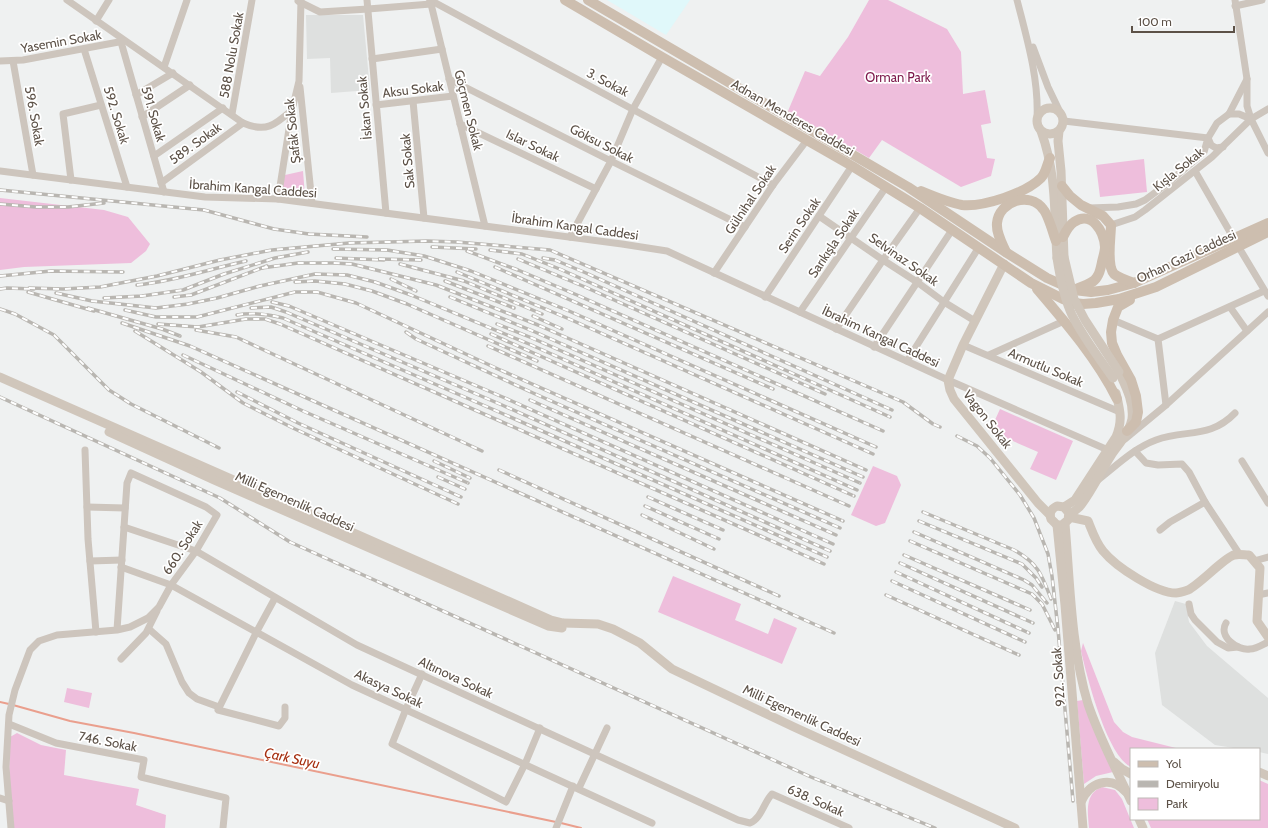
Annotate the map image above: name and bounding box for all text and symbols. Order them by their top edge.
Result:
scale bar [1132,8,1234,34]
street label: 588 Nolu Sokak [216,11,246,99]
text: 100 m [1138,14,1172,29]
street label: Yasemin Sokak [18,26,103,56]
street label: 3. Sokak [584,64,632,100]
street label: Göçmen Sokak [451,68,487,152]
park label: Orman Park [865,69,931,85]
street label: Adnan Menderes Caddesi [729,75,857,159]
street label: İskan Sokak [353,76,375,140]
street label: Aksu Sokak [381,77,445,101]
street label: 592. Sokak [101,84,133,146]
street label: 591. Sokak [138,84,170,144]
street label: 596. Sokak [22,85,48,147]
street label: Şafak Sokak [281,97,303,164]
street label: 589. Sokak [166,119,224,167]
street label: Göksu Sokak [567,120,637,166]
street label: Islar Sokak [504,125,562,165]
street label: Sak Sokak [397,133,417,189]
street label: Kışla Sokak [1149,144,1207,194]
street label: Gülnihal Sokak [721,161,779,237]
street label: İbrahim Kangal Caddesi [189,176,317,200]
street label: Serin Sokak [775,194,824,256]
street label: Sarıkışla Sokak [804,205,862,280]
street label: İbrahim Kangal Caddesi [511,209,639,243]
street label: Orhan Gazi Caddesi [1134,226,1238,286]
street label: Selvinaz Sokak [866,229,942,289]
street label: İbrahim Kangal Caddesi [820,302,942,370]
street label: Armutlu Sokak [1006,344,1086,390]
street label: Vagon Sokak [960,386,1016,452]
street label: Milli Egemenlik Caddesi [233,468,357,534]
street label: 660. Sokak [158,517,206,577]
street label: 922. Sokak [1048,647,1068,707]
street label: Altınova Sokak [416,653,496,701]
street label: Akasya Sokak [352,665,426,711]
street label: Milli Egemenlik Caddesi [740,681,864,749]
street label: 746. Sokak [77,728,139,755]
water label: Çark Suyu [263,743,321,773]
legend [1130,748,1260,820]
text: Yol [1165,756,1181,771]
text: Demiryolu [1166,776,1219,791]
street label: 638. Sokak [785,780,847,820]
text: Park [1166,796,1188,811]

